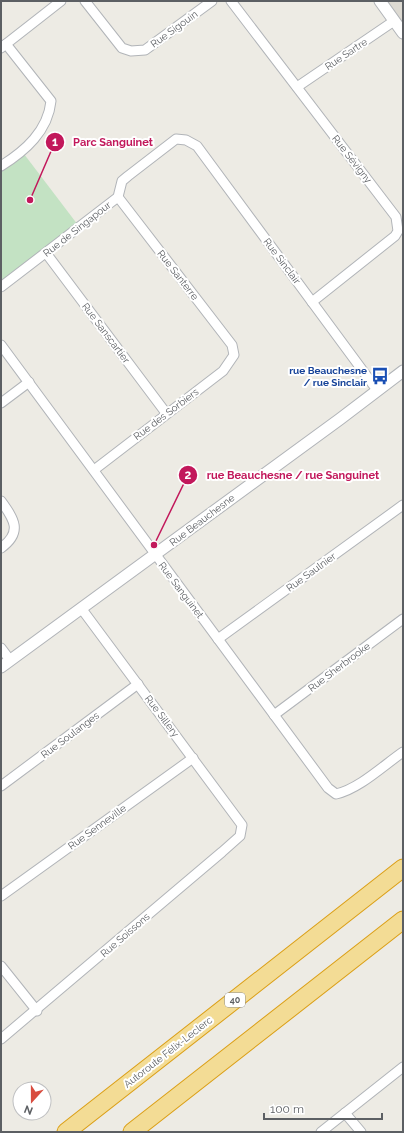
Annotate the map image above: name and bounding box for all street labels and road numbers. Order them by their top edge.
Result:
street label: Rue Sigouin [148,8,200,50]
street label: Rue Sartre [323,36,369,72]
street label: Rue Sévigny [330,133,374,185]
street label: Rue de Singapour [41,199,113,259]
street label: Rue Sinclair [261,236,303,286]
street label: Rue Santerre [155,248,201,302]
street label: Rue Sanscartier [80,301,132,366]
street label: Rue des Sorbiers [131,386,201,442]
street label: Rue Beauchesne [167,492,237,548]
street label: Rue Saulnier [284,550,338,594]
street label: Rue Sanguinet [156,560,206,621]
street label: Rue Sherbrooke [306,640,372,694]
street label: Rue Sillery [143,693,182,739]
street label: Rue Soulanges [39,710,101,760]
street label: Rue Senneville [66,802,128,852]
street label: Rue Soissons [98,911,152,959]
road number: 40 [225,993,245,1007]
street label: Autoroute Félix-Leclerc [122,1014,215,1090]

